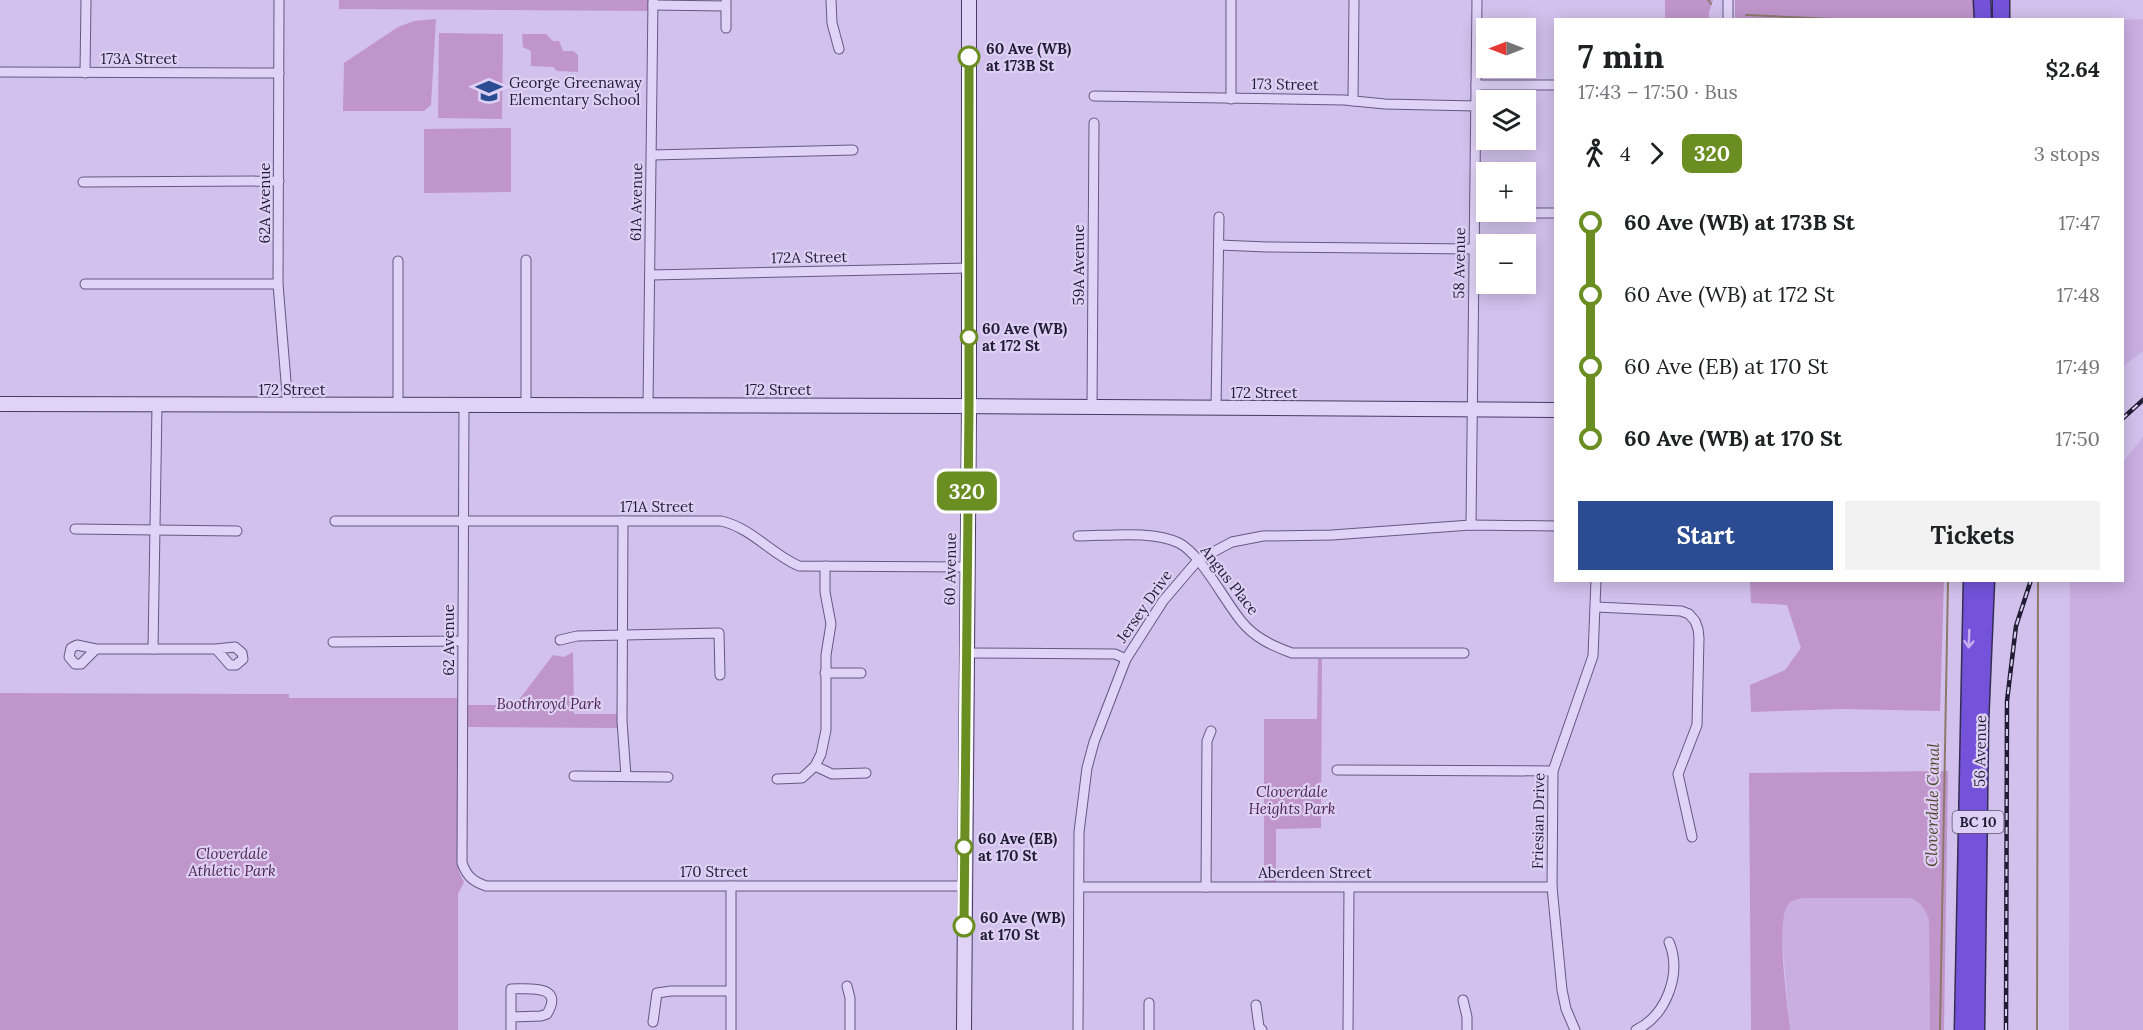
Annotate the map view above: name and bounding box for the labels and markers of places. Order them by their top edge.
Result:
place label: 60 Ave (WB) at 173B St [986,39,1072,75]
marker: 60 Ave (WB) at 173B St [958,46,980,68]
place label: George Greenaway Elementary School [509,73,642,109]
school or university icon: George Greenaway Elementary School [474,76,504,106]
place label: 60 Ave (WB) at 172 St [982,319,1068,355]
marker: 60 Ave (WB) at 172 St [960,328,978,346]
place label: 60 Ave (EB) at 170 St [978,829,1058,865]
marker: 60 Ave (EB) at 170 St [955,838,973,856]
place label: 60 Ave (WB) at 170 St [980,908,1066,944]
marker: 60 Ave (WB) at 170 St [953,915,975,937]

